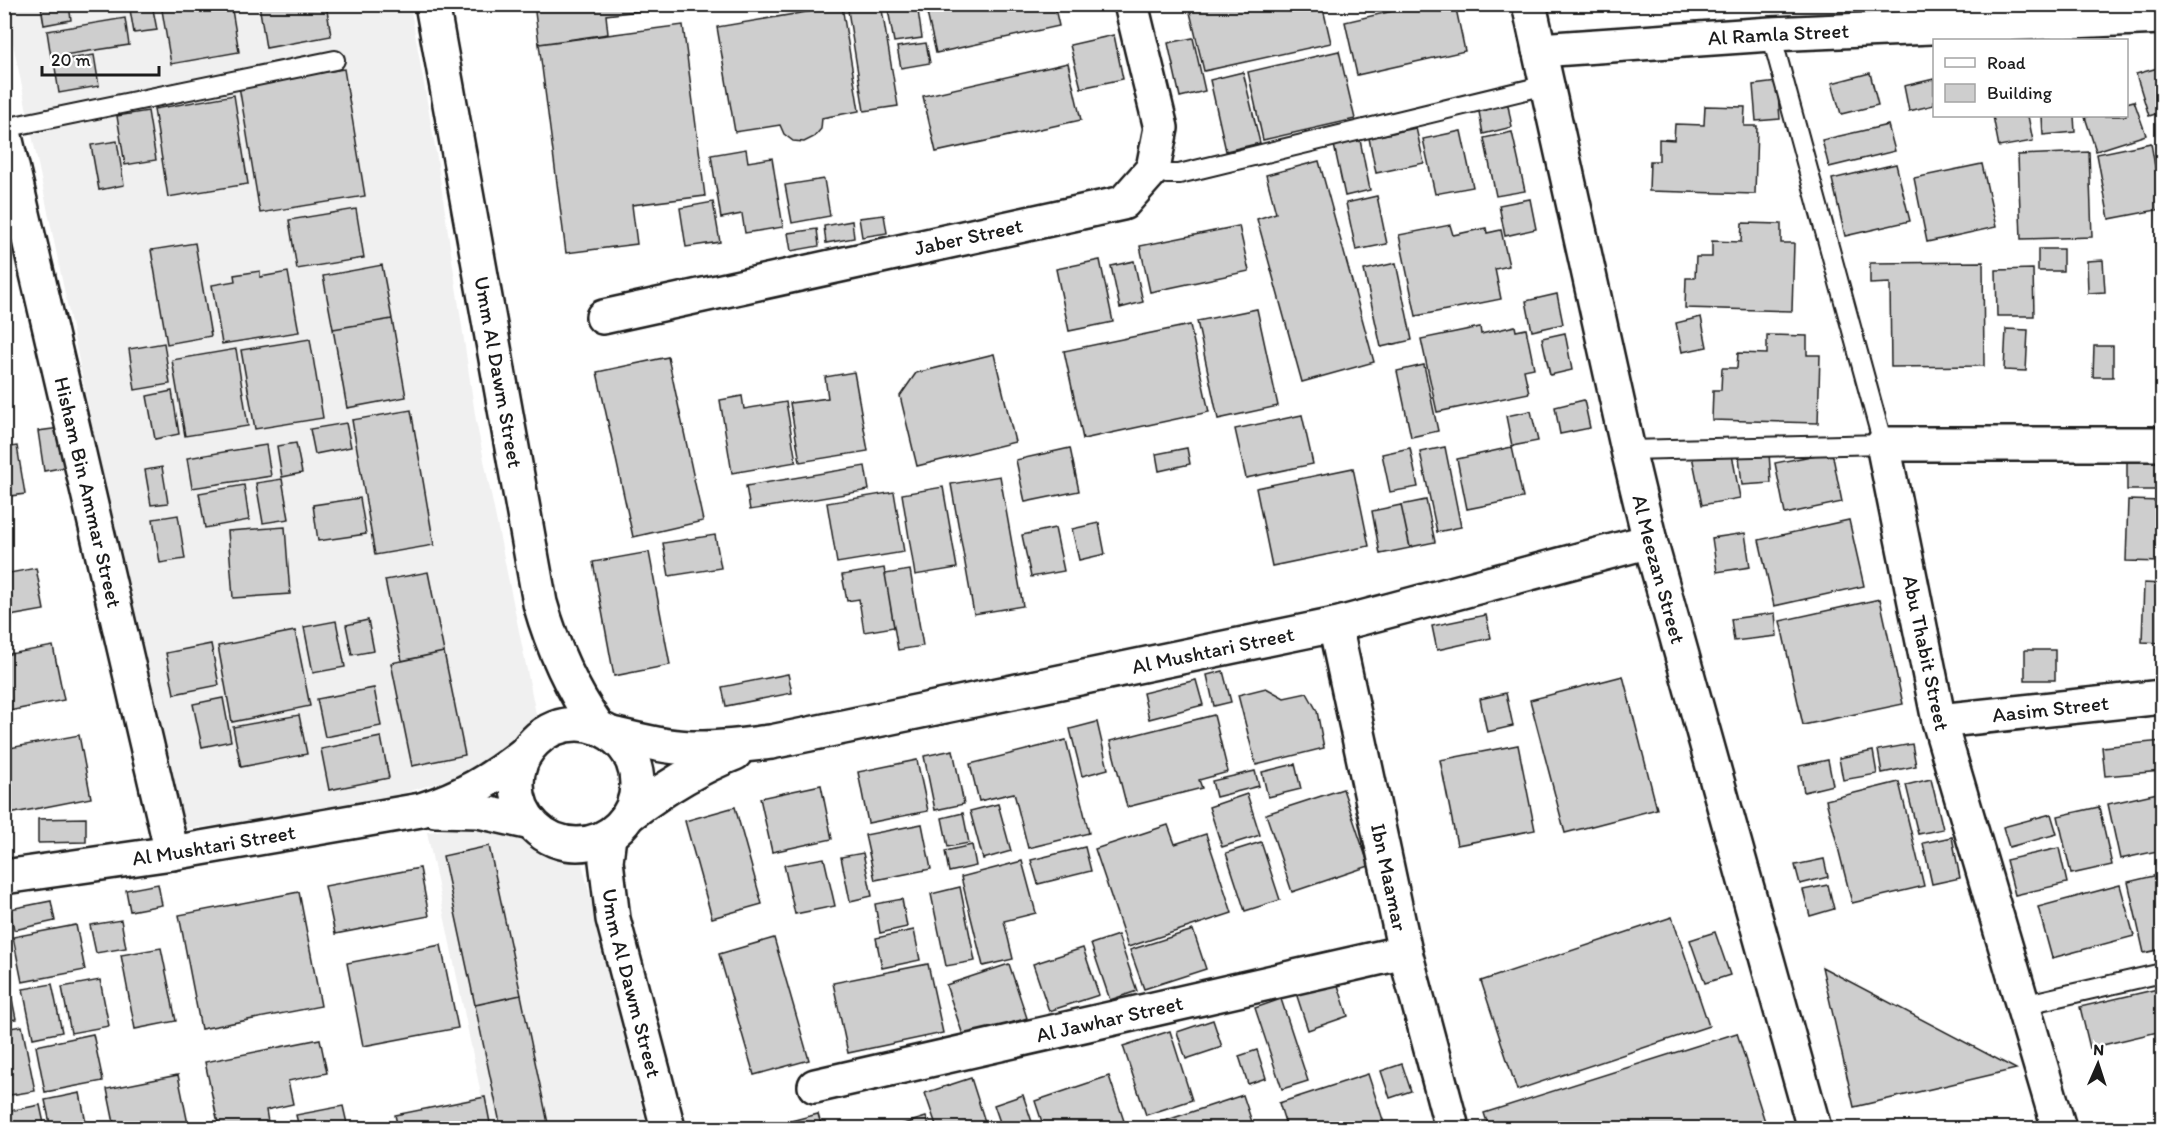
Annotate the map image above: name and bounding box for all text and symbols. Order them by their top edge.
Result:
street label: Al Ramla Street [1707,18,1850,50]
scale bar [42,39,159,77]
legend [1933,39,2128,117]
text: 20 m [51,49,91,71]
text: Road [1987,52,2026,74]
text: Building [1987,82,2053,104]
street label: Jaber Street [912,212,1025,260]
street label: Umm Al Dawm Street [469,274,528,470]
street label: Hisham Bin Ammar Street [49,374,127,610]
street label: Al Meezan Street [1627,492,1691,647]
street label: Abu Thabit Street [1898,573,1955,733]
street label: Al Mushtari Street [1130,621,1296,679]
street label: Aasim Street [1991,690,2110,727]
street label: Al Mushtari Street [130,819,297,871]
street label: Ibn Maamar [1366,821,1413,934]
street label: Umm Al Dawm Street [597,887,667,1080]
street label: Al Jawhar Street [1034,990,1185,1047]
north arrow [2068,1034,2128,1094]
text: N [2093,1040,2105,1059]

